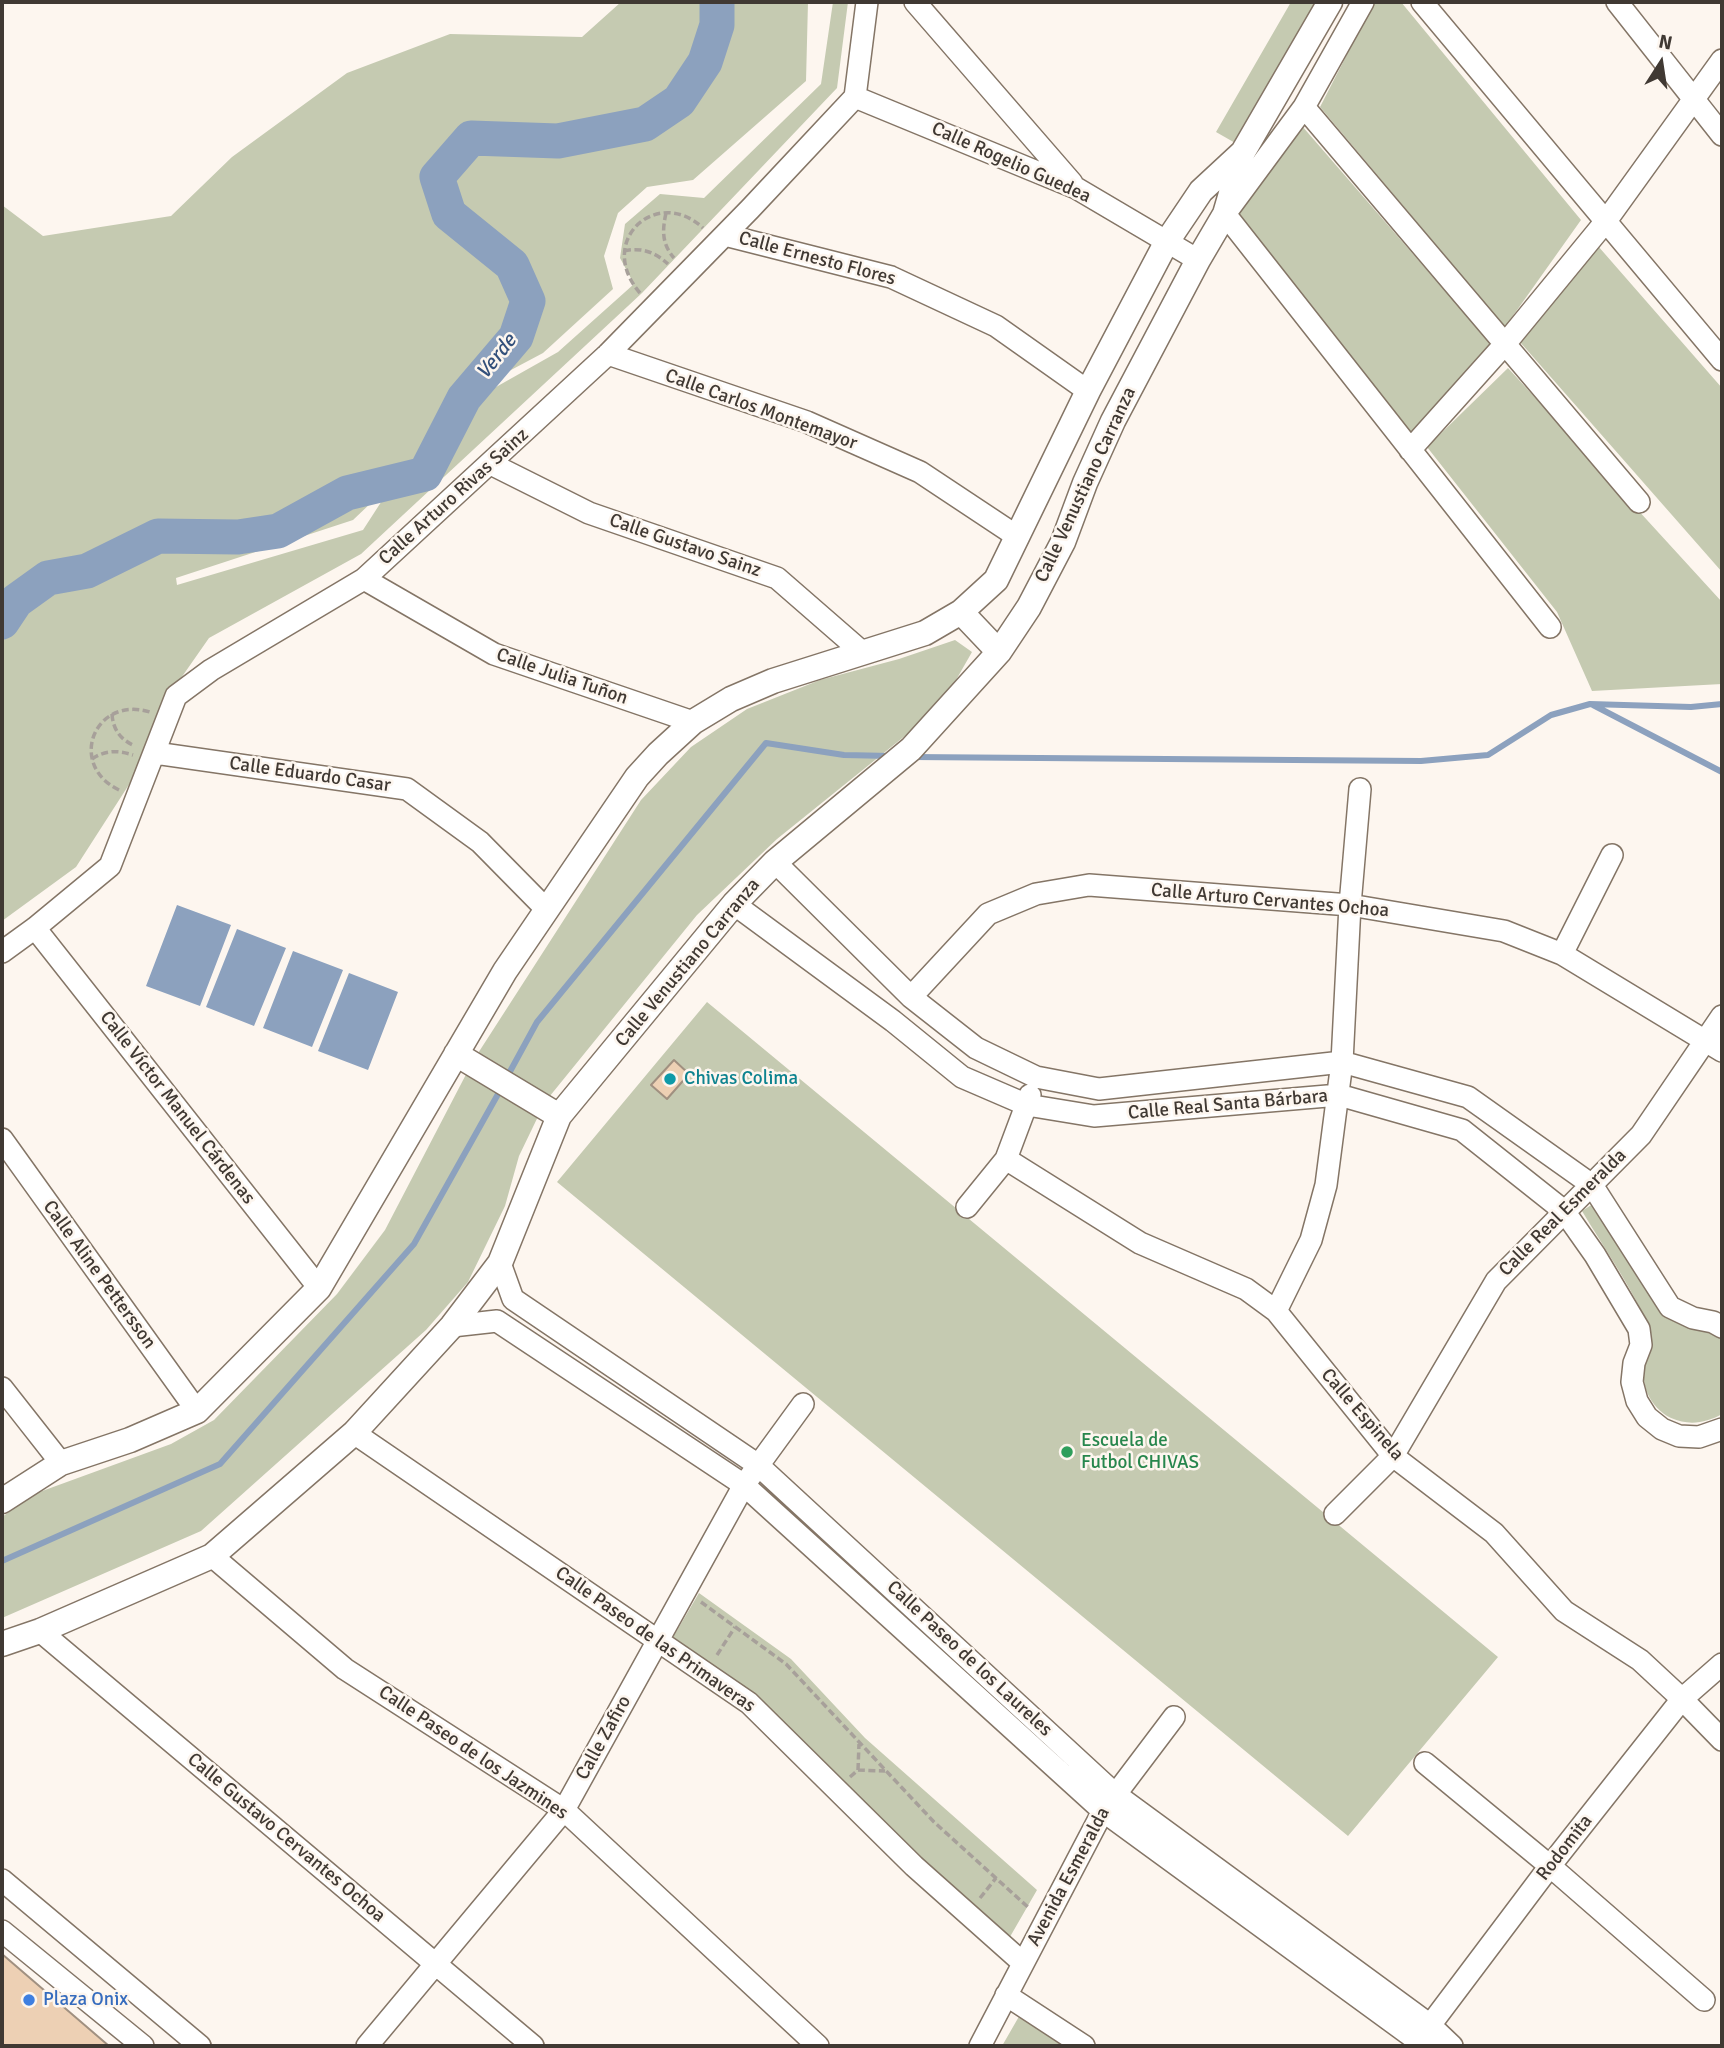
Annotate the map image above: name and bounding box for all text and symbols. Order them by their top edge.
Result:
north arrow [1626,28,1696,98]
text: N [1656,29,1674,56]
street label: Calle Rogelio Guedea [928,118,1094,208]
street label: Calle Ernesto Flores [736,227,898,291]
water label: Verde [471,329,523,385]
street label: Calle Carlos Montemayor [662,365,860,455]
street label: Calle Venustiano Carranza [1031,384,1141,586]
street label: Calle Arturo Rivas Sainz [374,424,534,570]
street label: Calle Gustavo Sainz [606,509,764,583]
street label: Calle Julia Tuñon [493,644,631,710]
street label: Calle Eduardo Casar [228,752,392,798]
street label: Calle Venustiano Carranza [611,874,765,1052]
street label: Calle Arturo Cervantes Ochoa [1150,879,1390,923]
street label: Calle Víctor Manuel Cárdenas [95,1007,259,1209]
place label: Chivas Colima [684,1068,798,1090]
marker: Chivas Colima [662,1071,678,1087]
street label: Calle Real Santa Bárbara [1127,1085,1329,1125]
street label: Calle Real Esmeralda [1495,1145,1631,1281]
street label: Calle Aline Pettersson [38,1196,160,1354]
street label: Calle Espinela [1316,1364,1408,1466]
place label: Escuela de Futbol CHIVAS [1081,1430,1199,1474]
marker: Escuela de Futbol CHIVAS [1059,1444,1075,1460]
street label: Calle Paseo de las Primaveras [551,1562,759,1718]
street label: Calle Paseo de los Laureles [882,1576,1056,1742]
street label: Calle Paseo de los Jazmines [374,1681,572,1825]
street label: Calle Zafiro [571,1692,637,1784]
street label: Calle Gustavo Cervantes Ochoa [182,1748,390,1928]
street label: Avenida Esmeralda [1023,1804,1115,1950]
street label: Rodomita [1532,1810,1598,1886]
place label: Plaza Onix [43,1989,128,2011]
marker: Plaza Onix [21,1992,37,2008]

